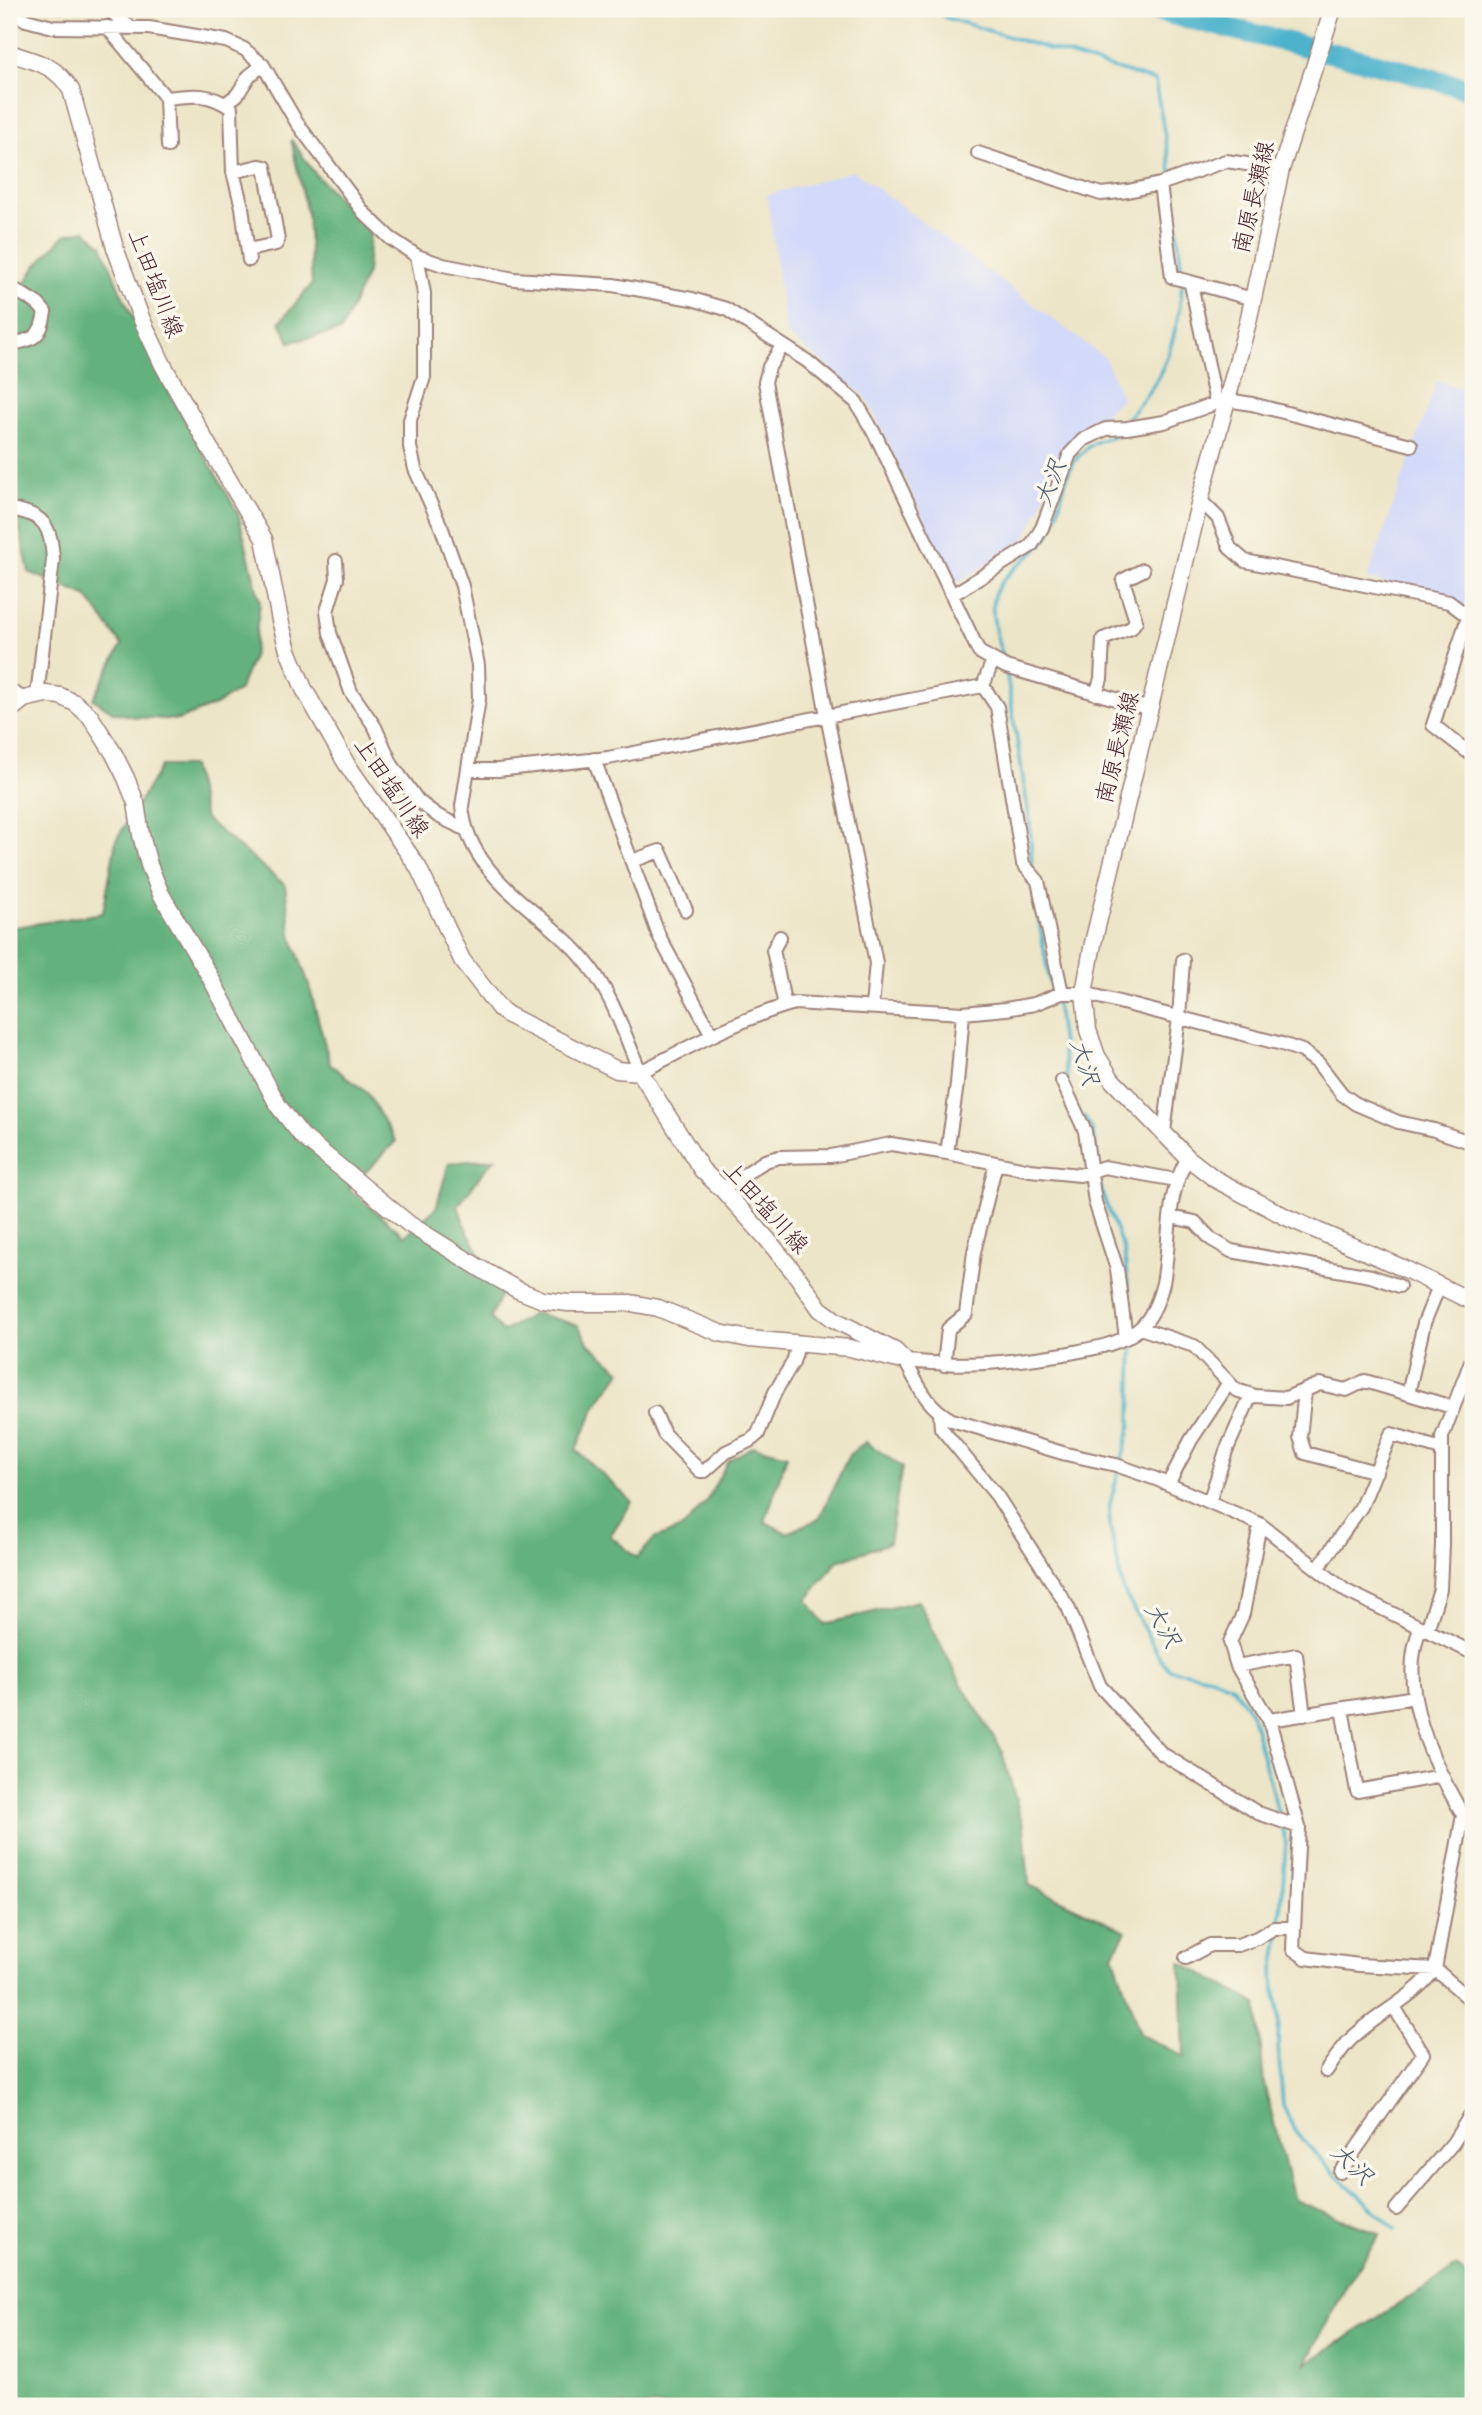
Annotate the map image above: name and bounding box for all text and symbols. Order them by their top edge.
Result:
street label: 南原長瀬線 [1224,137,1280,256]
street label: 上田塩川線 [122,224,192,342]
water label: 大沢 [1026,454,1072,510]
street label: 南原長瀬線 [1088,687,1144,806]
street label: 上田塩川線 [348,730,437,842]
water label: 大沢 [1065,1034,1109,1090]
street label: 上田塩川線 [717,1154,816,1259]
water label: 大沢 [1139,1596,1190,1654]
water label: 大沢 [1325,2135,1382,2191]

